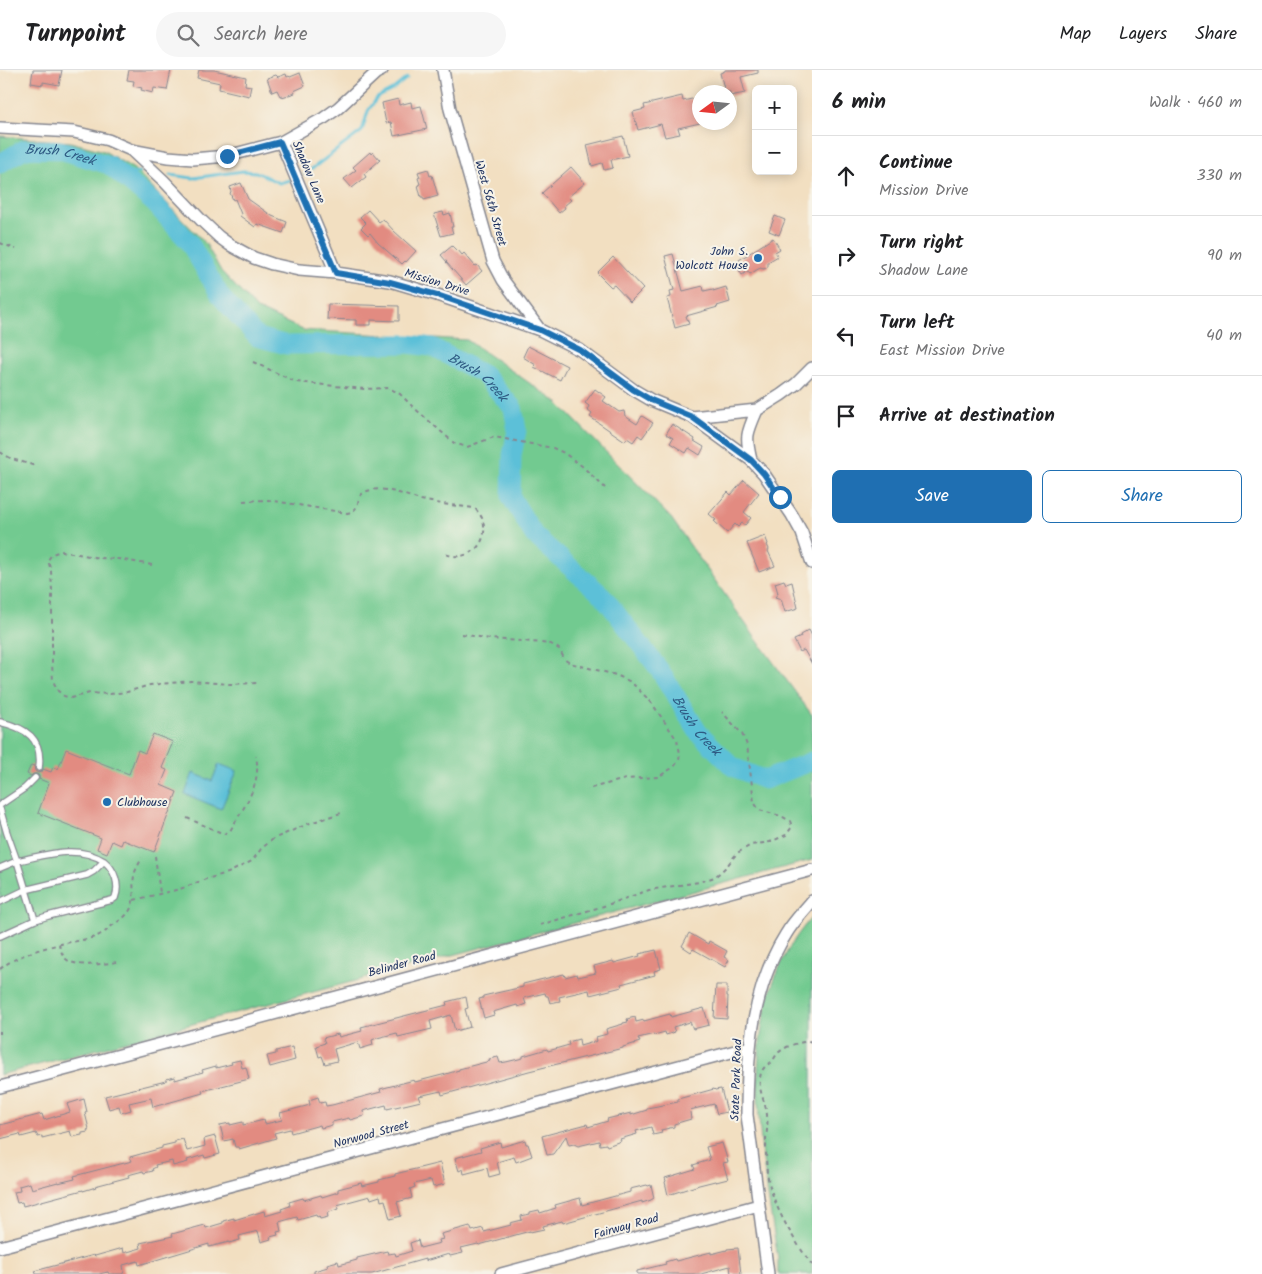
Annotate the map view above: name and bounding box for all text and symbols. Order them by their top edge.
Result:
search box [156,12,506,57]
text: Turnpoint [25,15,126,54]
text: Search here [214,20,308,50]
text: Map [1060,20,1091,49]
text: Layers [1119,20,1167,49]
text: Share [1195,20,1237,49]
icon: search [174,21,202,49]
north arrow [692,85,737,130]
map controls [752,85,797,175]
button: + [752,85,797,130]
text: 6 min [832,86,886,119]
text: Walk · 460 m [1149,90,1242,115]
button: − [752,130,797,175]
street label: Shadow Lane [287,138,331,207]
water label: Brush Creek [25,139,100,173]
route end [216,145,239,168]
text: Continue [879,148,952,178]
street label: West 56th Street [469,158,512,249]
icon: ahead [832,162,860,190]
text: 330 m [1197,163,1242,188]
text: Mission Drive [879,178,968,203]
text: Turn right [879,228,964,258]
place label: John S. Wolcott House [676,242,749,275]
icon: right [832,242,860,270]
text: 90 m [1207,243,1242,268]
marker: John S. Wolcott House [752,252,764,264]
text: Shadow Lane [879,258,968,283]
street label: Mission Drive [402,264,472,302]
text: Turn left [879,308,954,338]
icon: left [832,322,860,350]
text: 40 m [1206,323,1242,348]
text: East Mission Drive [879,338,1005,363]
water label: Brush Creek [444,347,514,409]
text: Arrive at destination [879,401,1055,431]
icon: arrive [832,402,860,430]
button: Save [832,470,1032,523]
button: Share [1042,470,1242,523]
route start [769,486,792,509]
water label: Brush Creek [666,691,728,763]
place label: Clubhouse [117,793,168,812]
marker: Clubhouse [101,796,113,808]
street label: Belinder Road [366,946,439,983]
street label: State Park Road [726,1038,747,1121]
street label: Norwood Street [331,1115,411,1154]
street label: Fairway Road [591,1208,662,1244]

